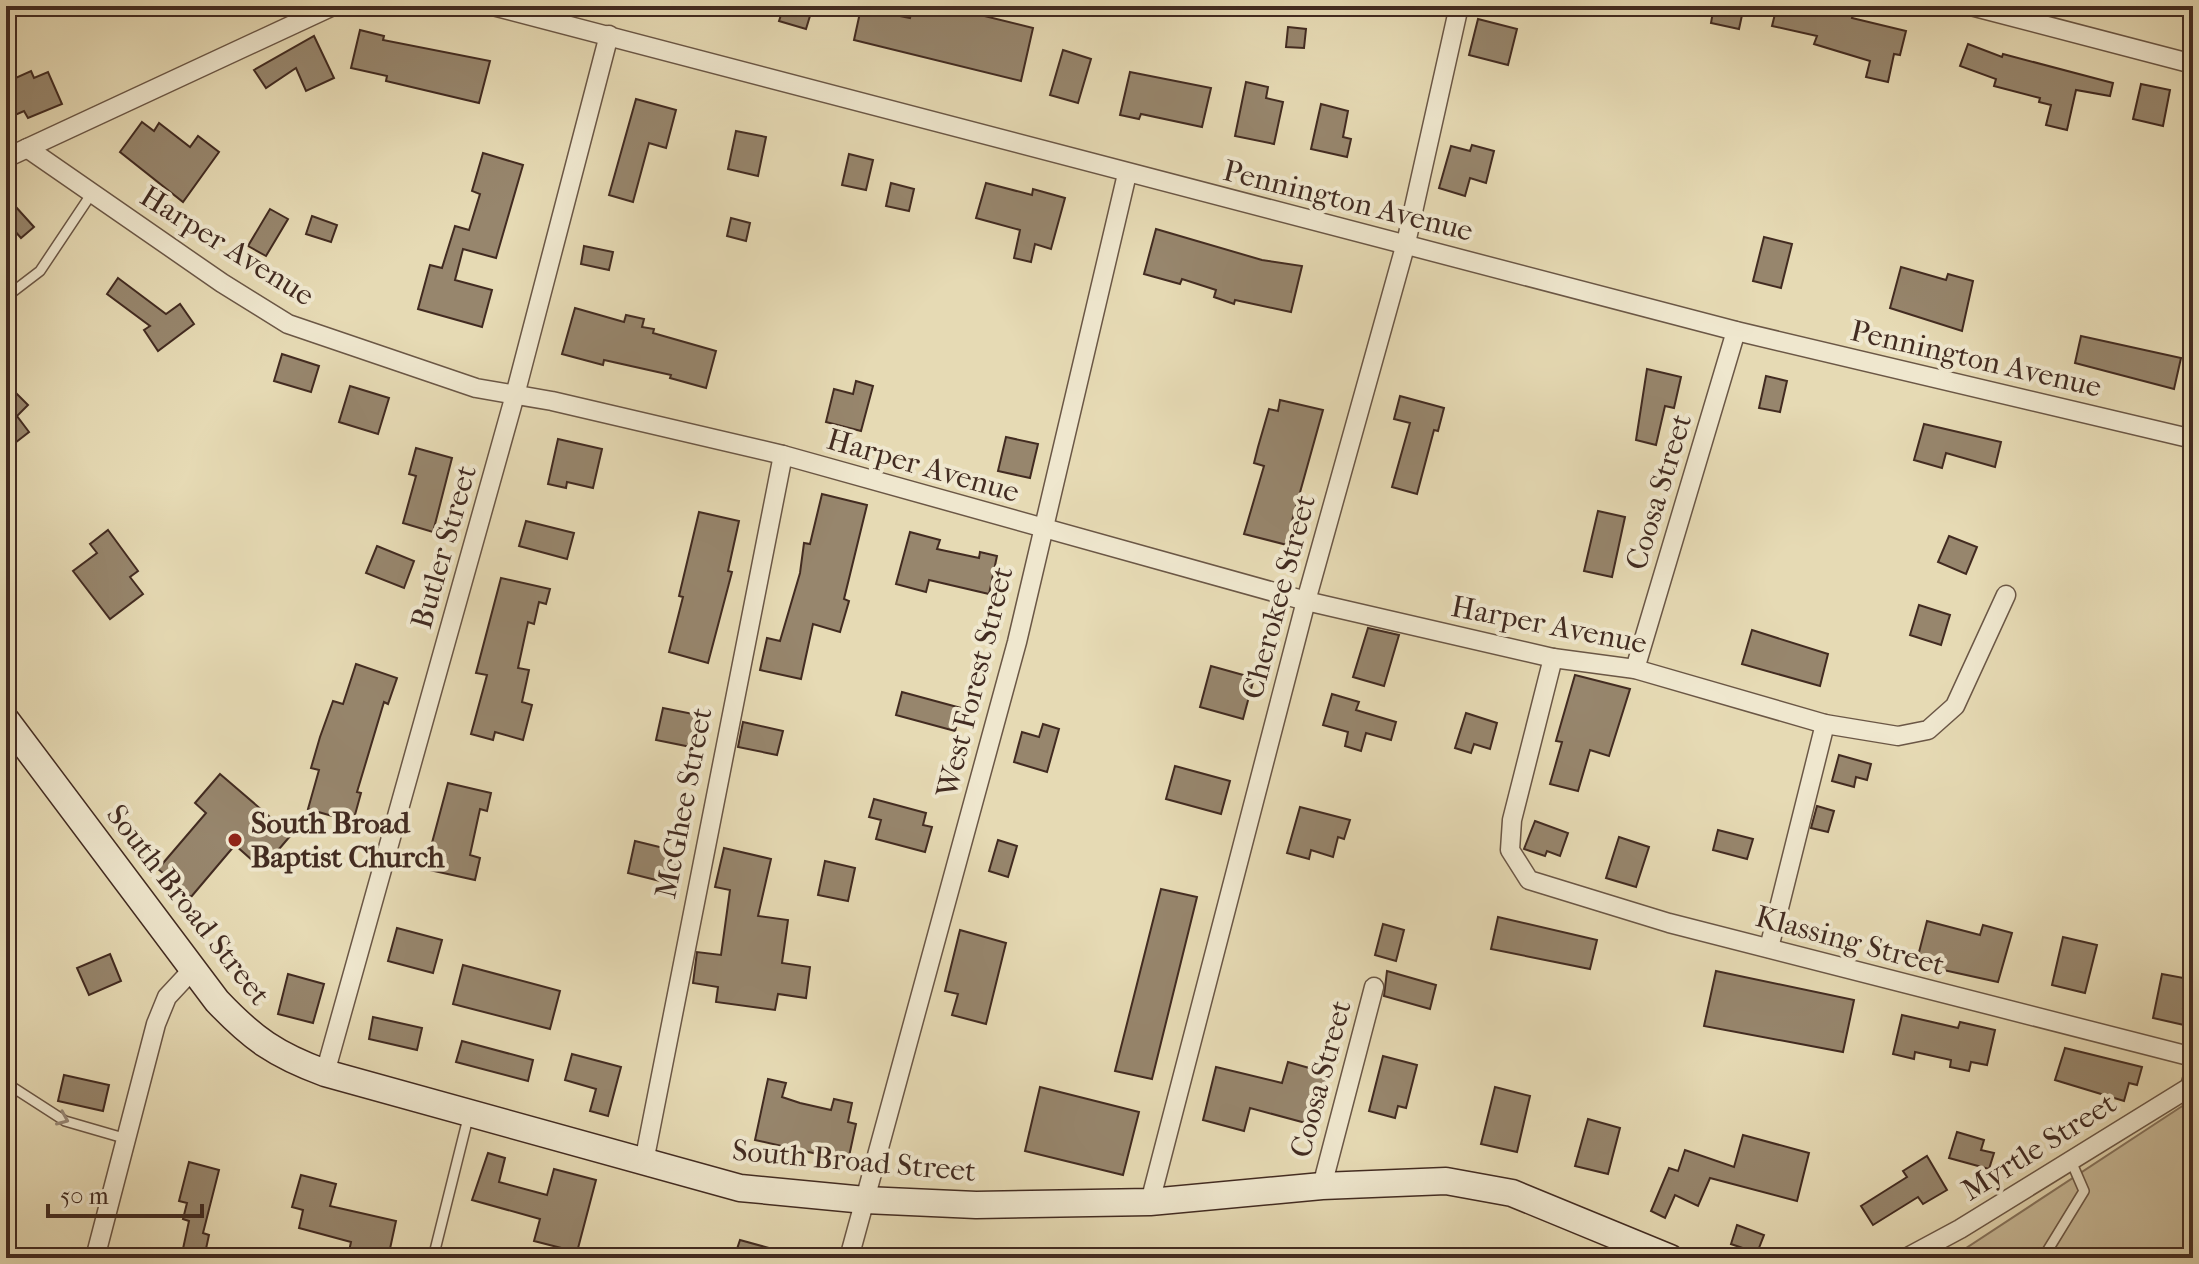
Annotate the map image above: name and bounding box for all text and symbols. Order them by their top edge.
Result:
street label: Pennington Avenue [1219,153,1477,249]
street label: Harper Avenue [134,179,320,313]
street label: Pennington Avenue [1847,313,2105,405]
street label: Coosa Street [1619,410,1699,574]
street label: Harper Avenue [823,422,1023,510]
street label: Butler Street [404,461,484,633]
street label: Cherokee Street [1235,491,1323,703]
street label: West Forest Street [929,563,1021,802]
street label: Harper Avenue [1448,589,1650,661]
street label: McGhee Street [648,704,720,901]
street label: South Broad Street [99,798,277,1012]
place label: South Broad Baptist Church [251,806,446,875]
marker: South Broad Baptist Church [226,831,244,849]
street label: Klassing Street [1752,899,1949,983]
street label: Coosa Street [1283,996,1359,1161]
street label: Myrtle Street [1956,1086,2123,1208]
one-way arrow [55,1109,69,1125]
street label: South Broad Street [731,1133,978,1189]
scale bar [48,1168,202,1218]
text: 50 m [60,1182,109,1210]

